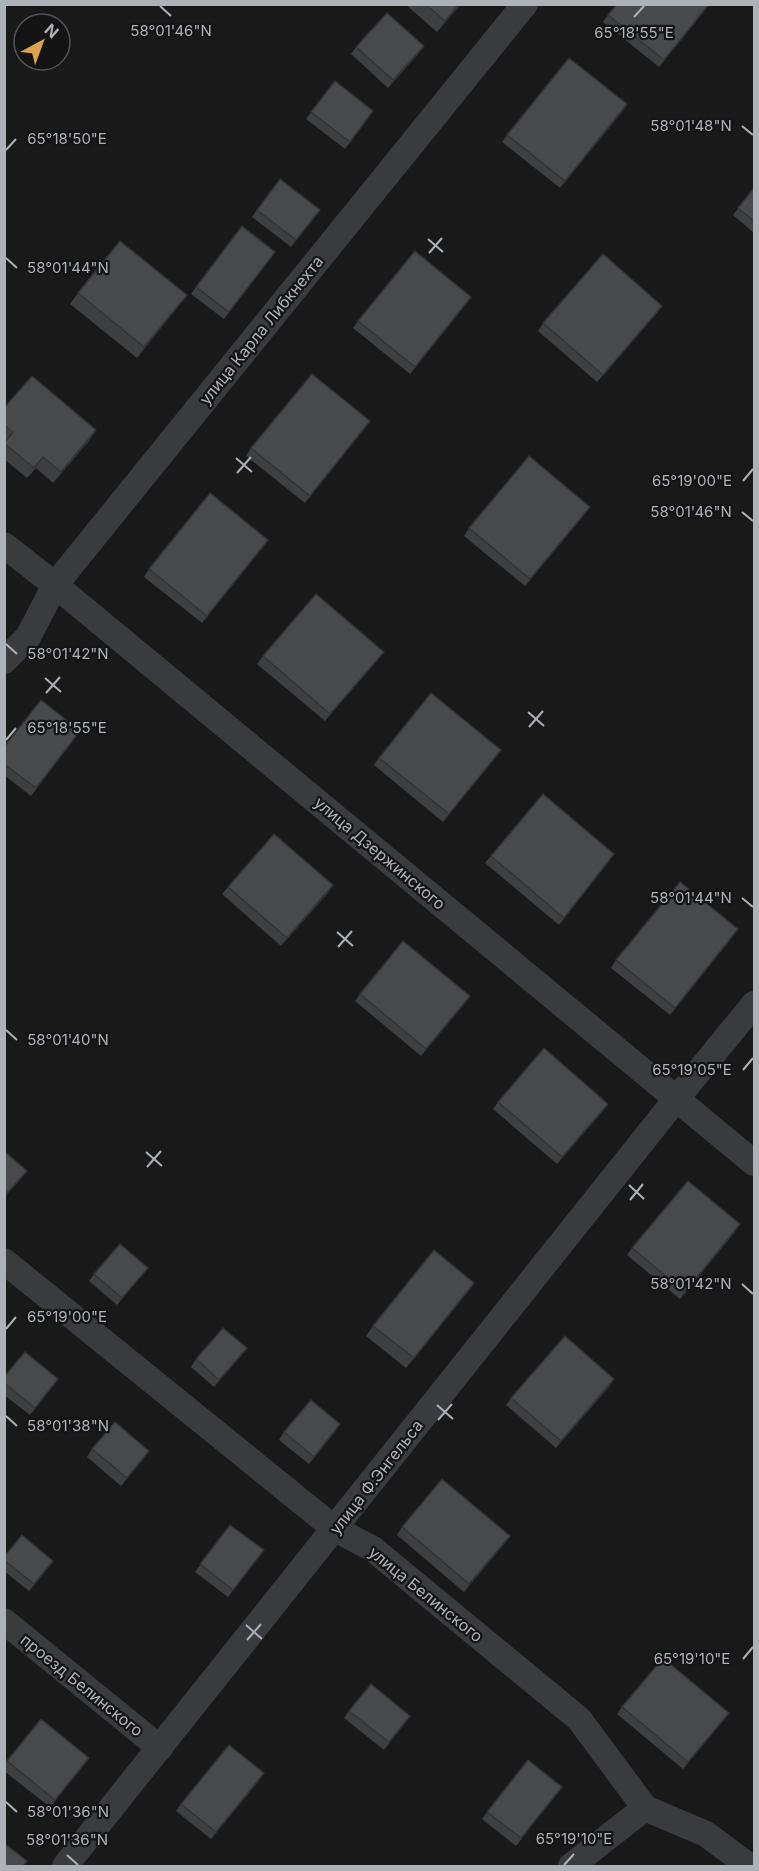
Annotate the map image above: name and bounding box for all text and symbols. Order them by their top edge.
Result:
north arrow [12,12,72,72]
text: N [41,19,63,42]
text: 58°01'46"N [130,21,212,40]
text: 65°18'55"E [594,23,674,42]
text: 58°01'48"N [650,116,732,135]
text: 65°18'50"E [27,129,107,148]
street label: улица Карла Либкнехта [195,252,327,408]
text: 58°01'44"N [27,258,109,277]
text: 65°19'00"E [652,471,732,490]
text: 58°01'46"N [650,502,732,521]
text: 58°01'42"N [27,644,109,663]
text: 65°18'55"E [27,718,107,737]
street label: улица Дзержинского [310,792,450,914]
text: 58°01'44"N [650,888,732,907]
text: 58°01'40"N [27,1030,109,1049]
text: 65°19'05"E [652,1060,732,1079]
text: 58°01'42"N [650,1274,732,1293]
text: 65°19'00"E [27,1307,107,1326]
text: 58°01'38"N [27,1416,109,1435]
street label: улица Ф.Энгельса [325,1416,427,1538]
street label: улица Белинского [365,1542,487,1646]
street label: проезд Белинского [17,1629,147,1741]
text: 65°19'10"E [654,1649,730,1668]
text: 58°01'36"N [27,1802,109,1821]
text: 65°19'10"E [536,1829,612,1848]
text: 58°01'36"N [26,1830,108,1849]

